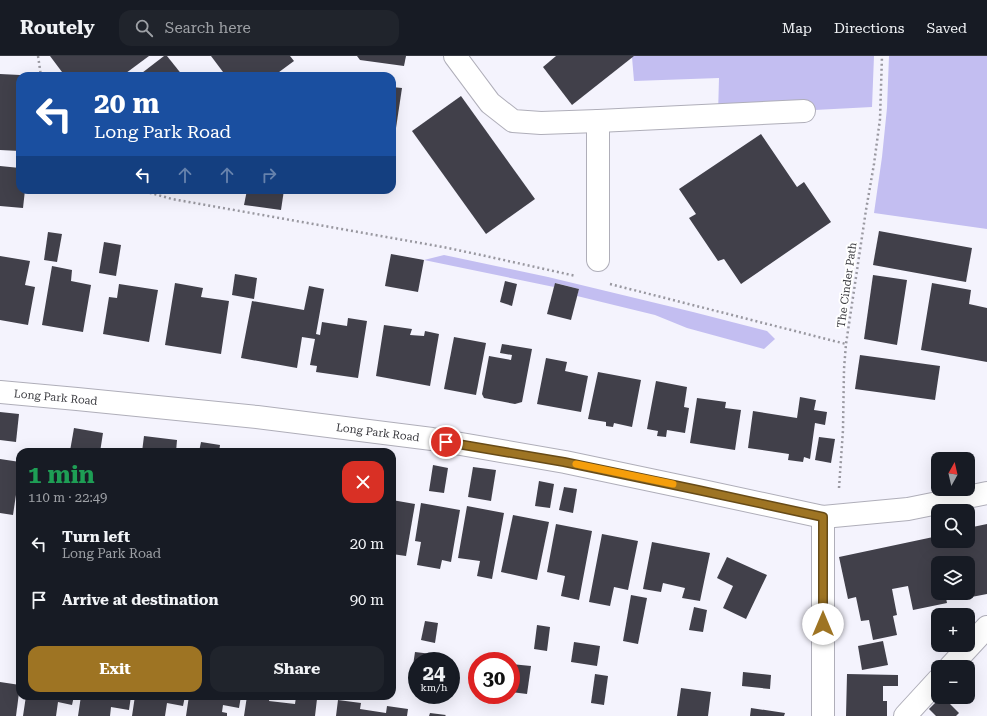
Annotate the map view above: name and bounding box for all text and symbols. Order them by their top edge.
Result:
search box [119,10,399,46]
text: Routely [20,16,95,39]
icon: search [133,17,155,39]
text: Search here [165,19,251,37]
text: Map [782,20,812,36]
text: Directions [834,20,904,36]
text: Saved [926,20,967,36]
text: 20 m [94,87,159,120]
icon: left [28,88,80,140]
text: Long Park Road [94,121,231,142]
icon: left [132,164,154,186]
icon: ahead [174,164,196,186]
icon: ahead [216,164,238,186]
icon: right [258,164,280,186]
street label: The Cinder Path [835,241,859,329]
street label: Long Park Road [13,387,98,408]
street label: Long Park Road [335,421,420,444]
pin [429,425,463,459]
icon: arrive [435,431,457,453]
north arrow [931,452,975,496]
map controls [931,452,975,704]
text: 1 min [28,461,95,489]
button: close [342,461,384,503]
text: 110 m · 22:49 [28,490,107,505]
button: search [931,504,975,548]
text: Turn left [62,528,130,546]
icon: left [28,533,50,555]
text: 20 m [350,535,384,553]
text: Long Park Road [62,546,161,561]
button: layers [931,556,975,600]
icon: arrive [28,589,50,611]
text: Arrive at destination [62,591,218,609]
text: 90 m [350,591,384,609]
position arrow [802,603,844,645]
button: + [931,608,975,652]
button: Exit [28,646,202,692]
button: Share [210,646,384,692]
speed limit sign: 30 [468,652,520,704]
button: − [931,660,975,704]
text: 24 [423,661,445,685]
text: km/h [421,682,447,693]

